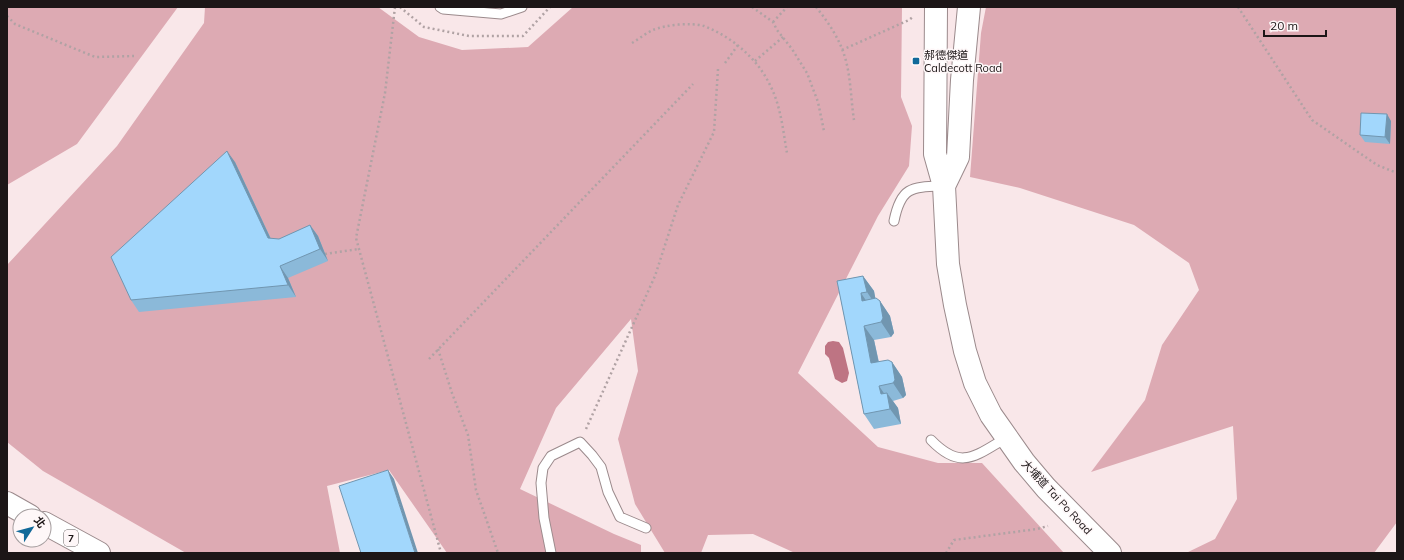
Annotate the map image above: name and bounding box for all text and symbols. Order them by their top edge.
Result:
scale bar [1264,12,1326,38]
text: 20 m [1270,18,1298,33]
place label: 郝德傑道 Caldecott Road [924,48,1002,75]
marker: 郝德傑道 Caldecott Road [911,56,921,66]
street label: 大埔道 Tai Po Road [1019,457,1095,537]
north arrow [12,508,52,548]
text: 北 [31,514,49,531]
road number: 7 [64,530,78,546]

